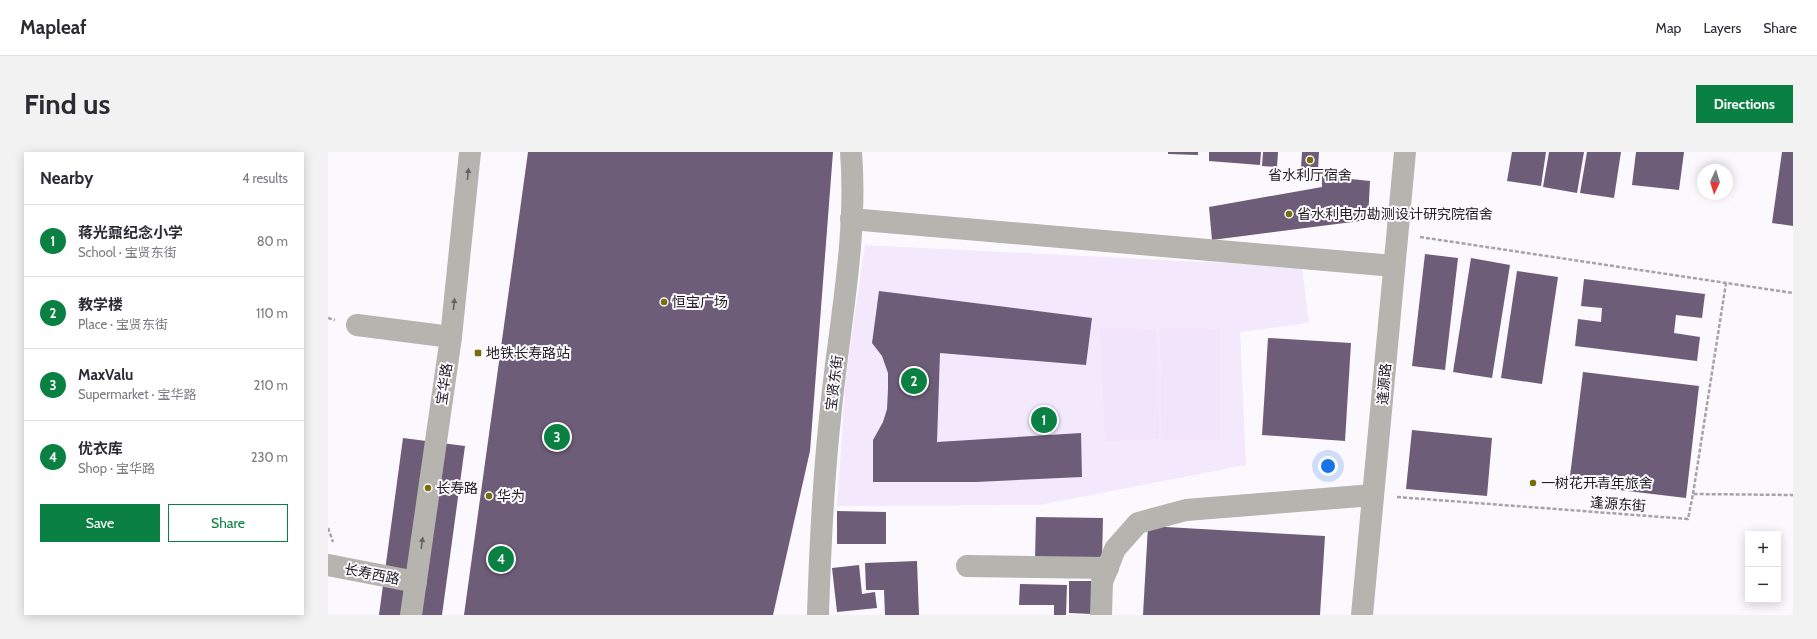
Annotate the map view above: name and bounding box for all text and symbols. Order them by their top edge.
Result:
text: Mapleaf [20,16,87,39]
text: Map [1656,19,1681,37]
text: Layers [1703,19,1741,37]
text: Share [1763,19,1797,37]
button: Directions [1696,85,1793,123]
text: Find us [24,87,110,121]
marker: 省水利厅宿舍 [1305,155,1315,165]
north arrow [1697,164,1733,200]
place label: 省水利厅宿舍 [1268,166,1352,184]
text: Nearby [40,168,93,188]
one-way arrow [465,168,471,180]
text: 4 results [242,170,288,186]
place label: 省水利电力勘测设计研究院宿舍 [1297,205,1493,223]
marker: 省水利电力勘测设计研究院宿舍 [1284,209,1294,219]
text: 蒋光鼐纪念小学 [78,224,183,242]
text: 1 [51,233,55,249]
text: 80 m [257,233,288,249]
text: School · 宝贤东街 [78,244,177,260]
place label: 恒宝广场 [672,293,728,311]
text: 教学楼 [78,296,123,314]
one-way arrow [451,297,458,310]
marker: 恒宝广场 [659,297,669,307]
text: 2 [50,305,56,321]
text: 110 m [256,305,288,321]
text: Place · 宝贤东街 [78,316,168,332]
place label: 地铁长寿路站 [486,344,570,362]
marker: 地铁长寿路站 [473,348,483,358]
street label: 宝贤东街 [822,354,846,412]
street label: 宝华路 [432,362,456,406]
street label: 逢源路 [1373,362,1395,406]
text: MaxValu [78,366,133,384]
pin: 2 [901,366,927,396]
text: 3 [49,377,57,393]
text: 210 m [254,377,288,393]
text: Supermarket · 宝华路 [78,386,197,402]
pin: 1 [1031,405,1057,435]
pin: 3 [544,422,570,452]
text: 优衣库 [78,440,123,458]
text: 4 [49,449,57,465]
text: 230 m [251,449,288,465]
your location [1318,456,1338,476]
text: Shop · 宝华路 [78,460,155,476]
place label: 一树花开青年旅舍 [1541,474,1653,492]
marker: 一树花开青年旅舍 [1528,478,1538,488]
place label: 长寿路 [436,479,478,497]
marker: 长寿路 [423,483,433,493]
place label: 华为 [497,487,525,505]
marker: 华为 [484,491,494,501]
street label: 逢源东街 [1589,493,1647,515]
button: Save [40,504,160,542]
button: Share [168,504,288,542]
map controls [1745,531,1781,603]
button: + [1745,531,1781,567]
one-way arrow [419,537,425,549]
pin: 4 [488,544,514,574]
street label: 长寿西路 [343,560,401,588]
button: − [1745,567,1781,603]

